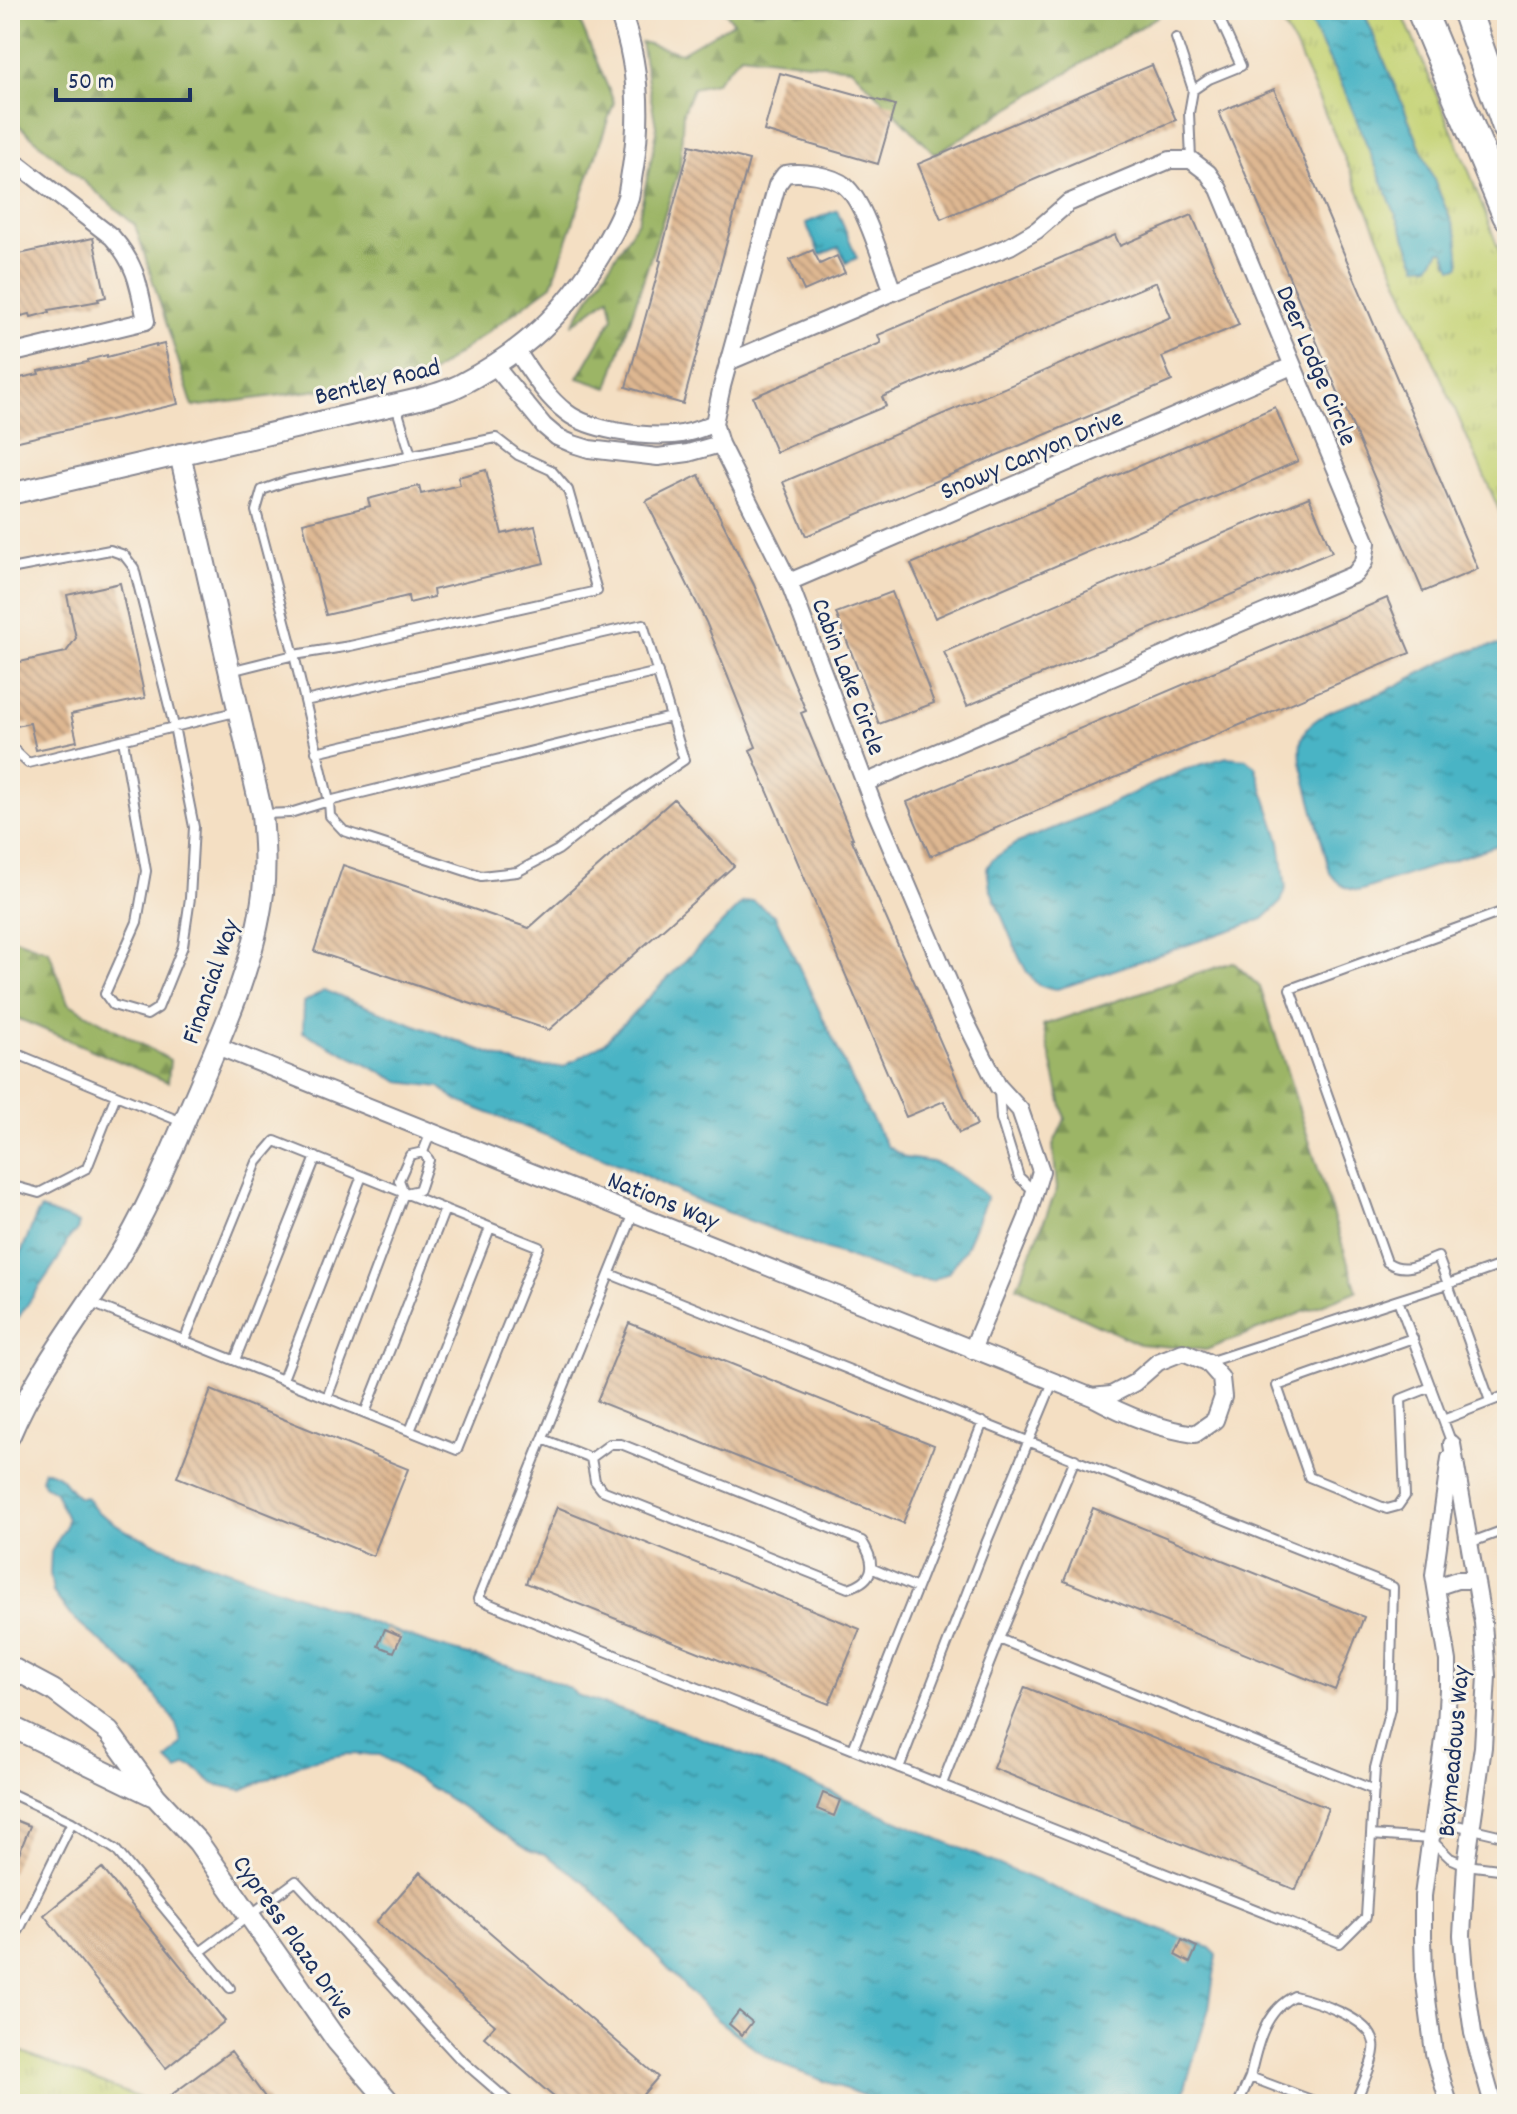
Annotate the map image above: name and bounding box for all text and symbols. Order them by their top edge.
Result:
scale bar [56,52,190,102]
text: 50 m [68,66,114,100]
street label: Deer Lodge Circle [1264,281,1365,452]
street label: Bentley Road [311,350,444,417]
street label: Snowy Canyon Drive [935,401,1130,511]
street label: Cabin Lake Circle [800,593,894,761]
street label: Financial Way [174,914,251,1050]
street label: Nations Way [601,1163,725,1242]
street label: Baymeadows Way [1430,1664,1481,1838]
street label: Cypress Plaza Drive [222,1849,363,2028]

